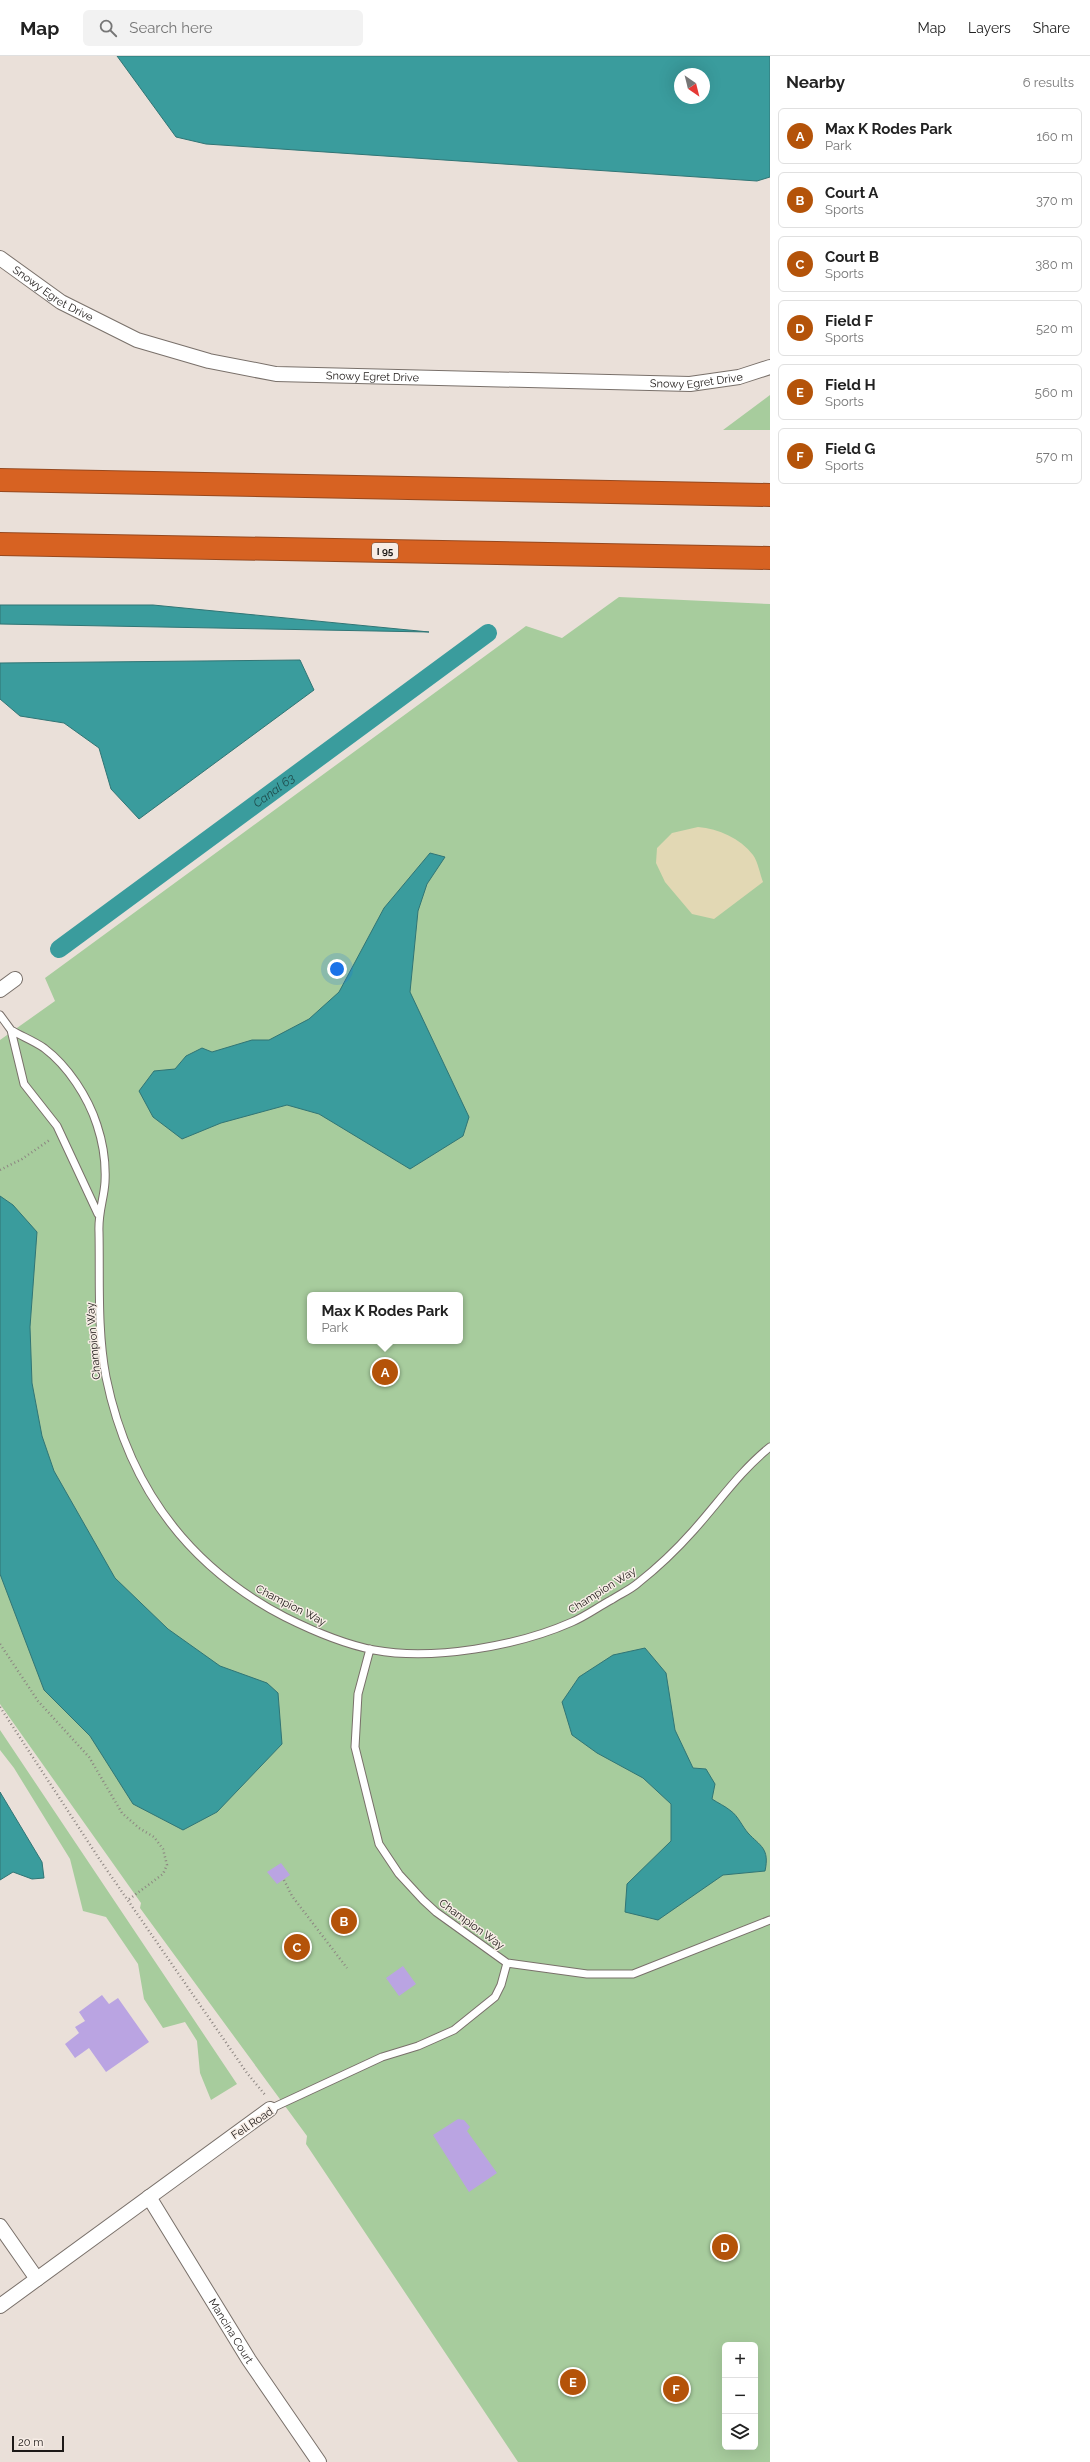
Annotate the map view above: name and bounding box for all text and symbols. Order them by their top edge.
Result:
search box [83,10,363,46]
text: Map [20,17,59,39]
icon: search [97,17,119,39]
text: Search here [129,19,213,37]
text: Map [918,20,946,36]
text: Layers [968,20,1011,36]
text: Share [1033,20,1070,36]
north arrow [674,68,710,104]
text: Nearby [786,72,845,92]
text: 6 results [1023,75,1074,90]
text: Max K Rodes Park [825,120,952,138]
text: A [796,129,804,144]
text: 160 m [1036,129,1073,144]
text: Park [825,138,852,153]
text: Court A [825,184,878,202]
text: B [796,193,804,208]
text: 370 m [1036,193,1073,208]
text: Sports [825,202,864,217]
text: Court B [825,248,879,266]
text: C [796,257,804,272]
text: 380 m [1035,257,1073,272]
street label: Snowy Egret Drive [10,263,96,324]
text: Sports [825,266,864,281]
text: Field F [825,312,873,330]
text: D [795,321,805,336]
text: 520 m [1036,321,1073,336]
text: Sports [825,330,864,345]
street label: Snowy Egret Drive [326,369,420,384]
street label: Snowy Egret Drive [650,370,745,391]
text: Field H [825,376,876,394]
text: E [796,385,804,400]
text: 560 m [1035,385,1073,400]
text: Sports [825,394,864,409]
text: Field G [825,440,875,458]
text: F [796,449,804,464]
text: 570 m [1036,449,1073,464]
text: Sports [825,458,864,473]
road number: I 95 [372,543,398,559]
water label: Canal 63 [250,771,297,811]
your location [327,959,347,979]
popup [307,1292,463,1344]
street label: Champion Way [84,1302,103,1380]
text: Max K Rodes Park [321,1302,449,1320]
text: Park [321,1320,348,1335]
pin: A [372,1357,398,1387]
street label: Champion Way [566,1564,639,1616]
street label: Champion Way [253,1582,328,1629]
street label: Champion Way [437,1896,507,1952]
pin: B [331,1906,357,1936]
pin: C [284,1932,310,1962]
street label: Fell Road [229,2105,276,2142]
pin: D [712,2232,738,2262]
street label: Mancina Court [206,2296,256,2366]
map controls [722,2342,758,2450]
button: + [722,2342,758,2378]
pin: E [560,2367,586,2397]
pin: F [663,2374,689,2404]
button: − [722,2378,758,2414]
button: layers [722,2414,758,2450]
scale bar [12,2434,64,2453]
text: 20 m [18,2436,43,2449]

